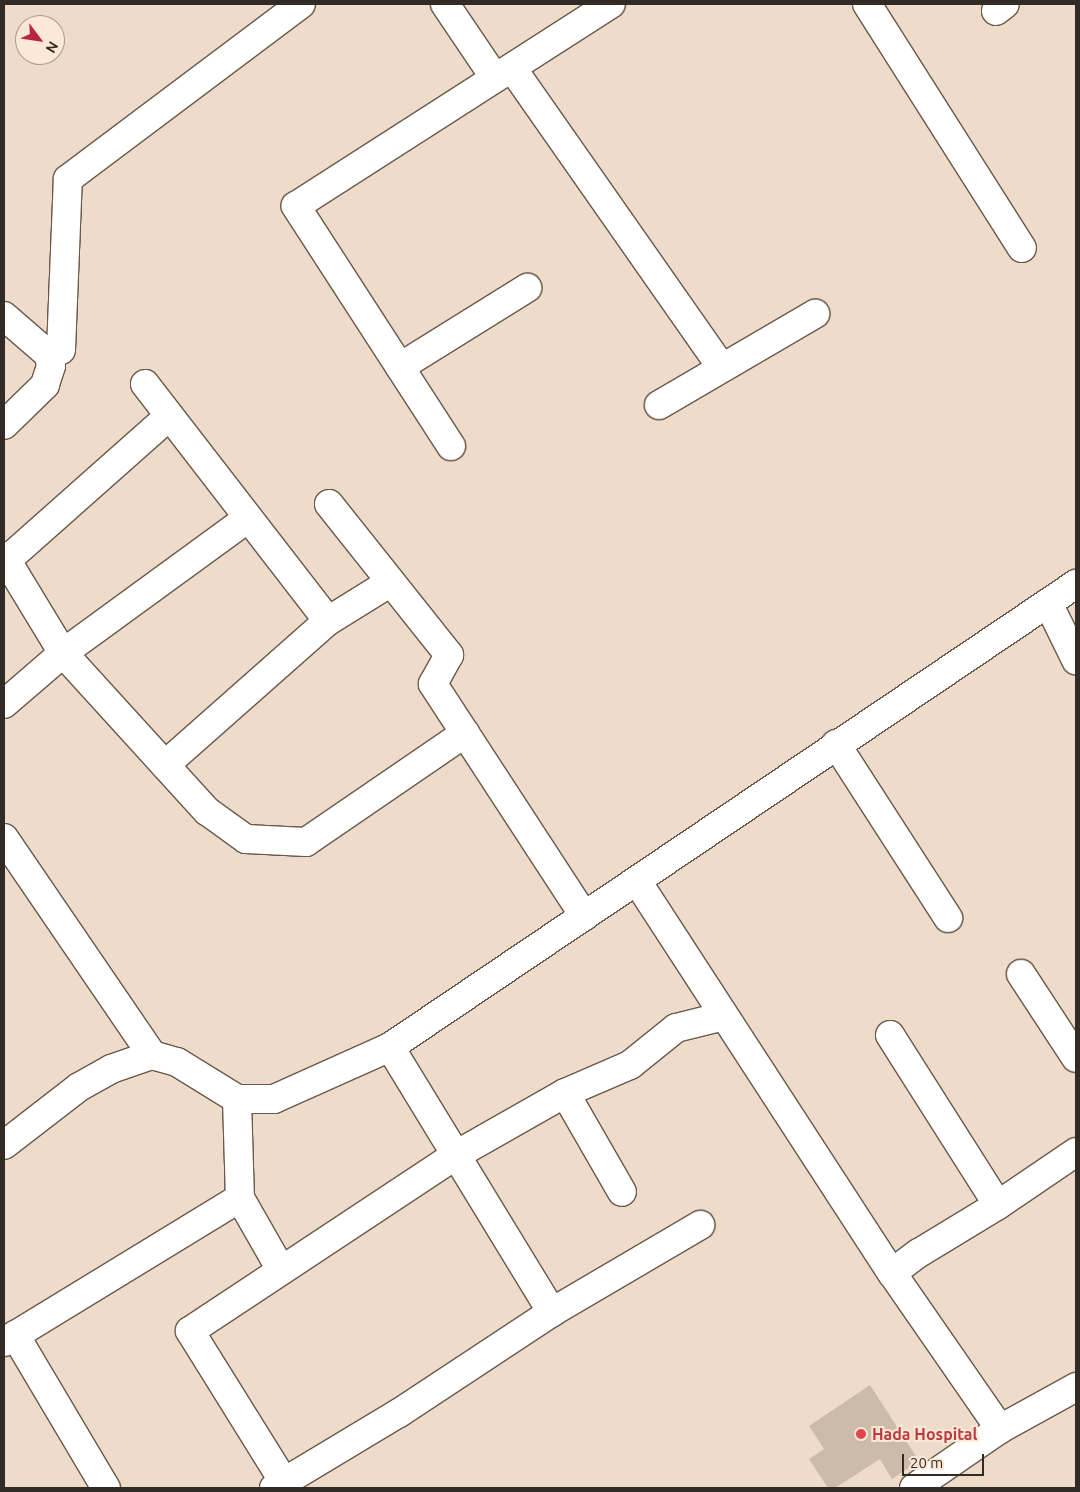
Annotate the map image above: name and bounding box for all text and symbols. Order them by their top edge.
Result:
north arrow [15,15,65,65]
text: N [42,39,62,56]
place label: Hada Hospital [872,1424,977,1444]
marker: Hada Hospital [854,1427,868,1441]
scale bar [905,1444,988,1476]
text: 20 m [910,1454,943,1471]

